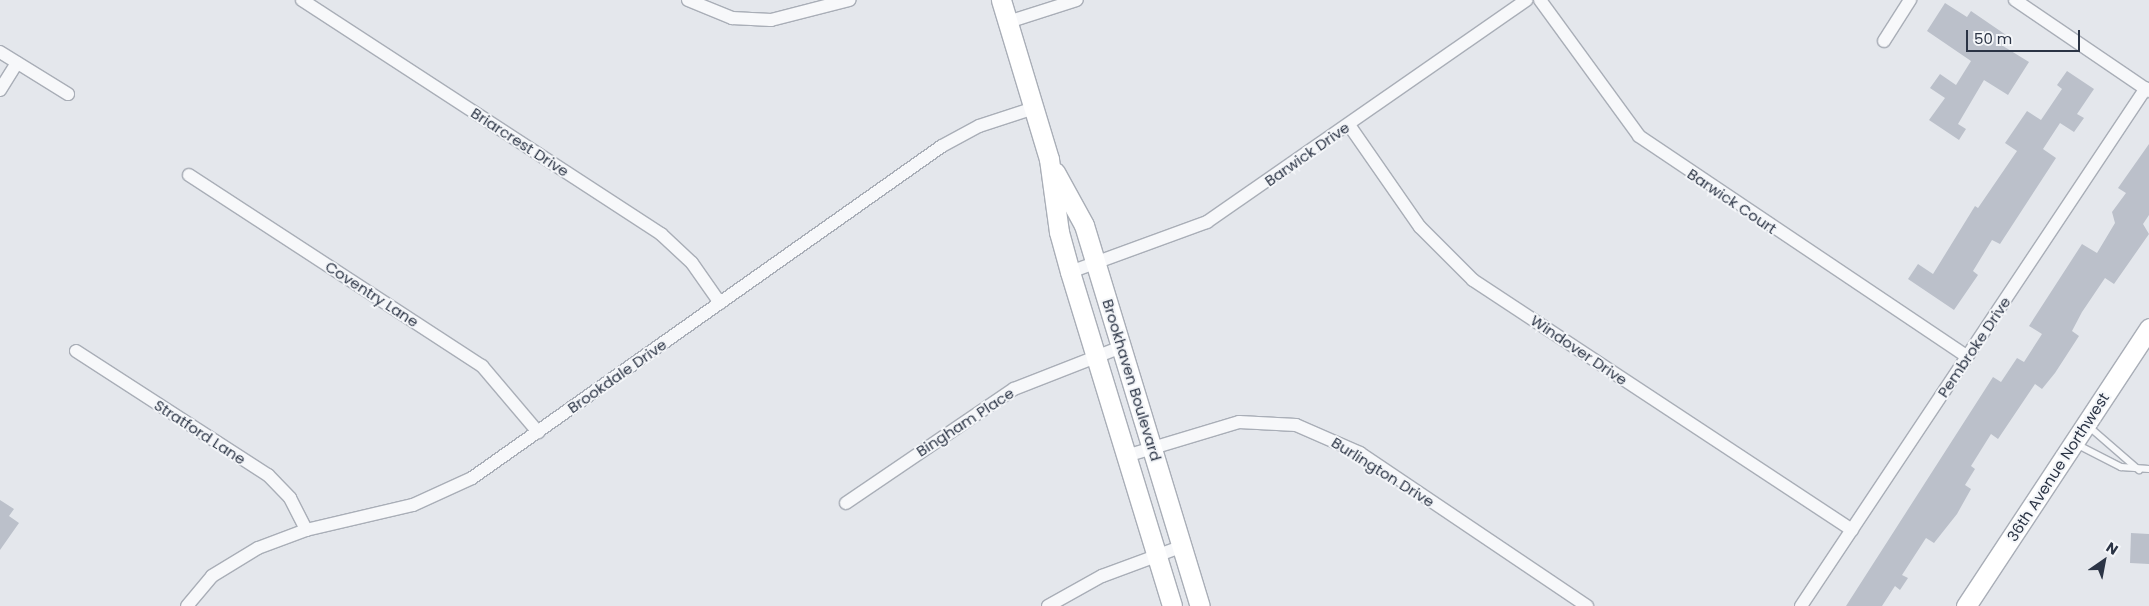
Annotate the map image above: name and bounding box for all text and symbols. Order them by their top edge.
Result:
scale bar [1969,20,2083,52]
text: 50 m [1974,28,2012,49]
street label: Briarcrest Drive [468,104,572,180]
street label: Barwick Drive [1261,118,1353,190]
street label: Barwick Court [1684,165,1780,237]
street label: Coventry Lane [322,257,422,331]
street label: Pembroke Drive [1934,293,2014,401]
street label: Brookhaven Boulevard [1099,297,1165,463]
street label: Windover Drive [1527,311,1631,389]
street label: Brookdale Drive [564,335,670,417]
street label: Bingham Place [913,384,1017,460]
street label: 36th Avenue Northwest [2003,389,2113,545]
street label: Stratford Lane [151,396,249,468]
street label: Burlington Drive [1328,433,1438,511]
north arrow [2079,536,2129,586]
text: N [2102,537,2122,560]

